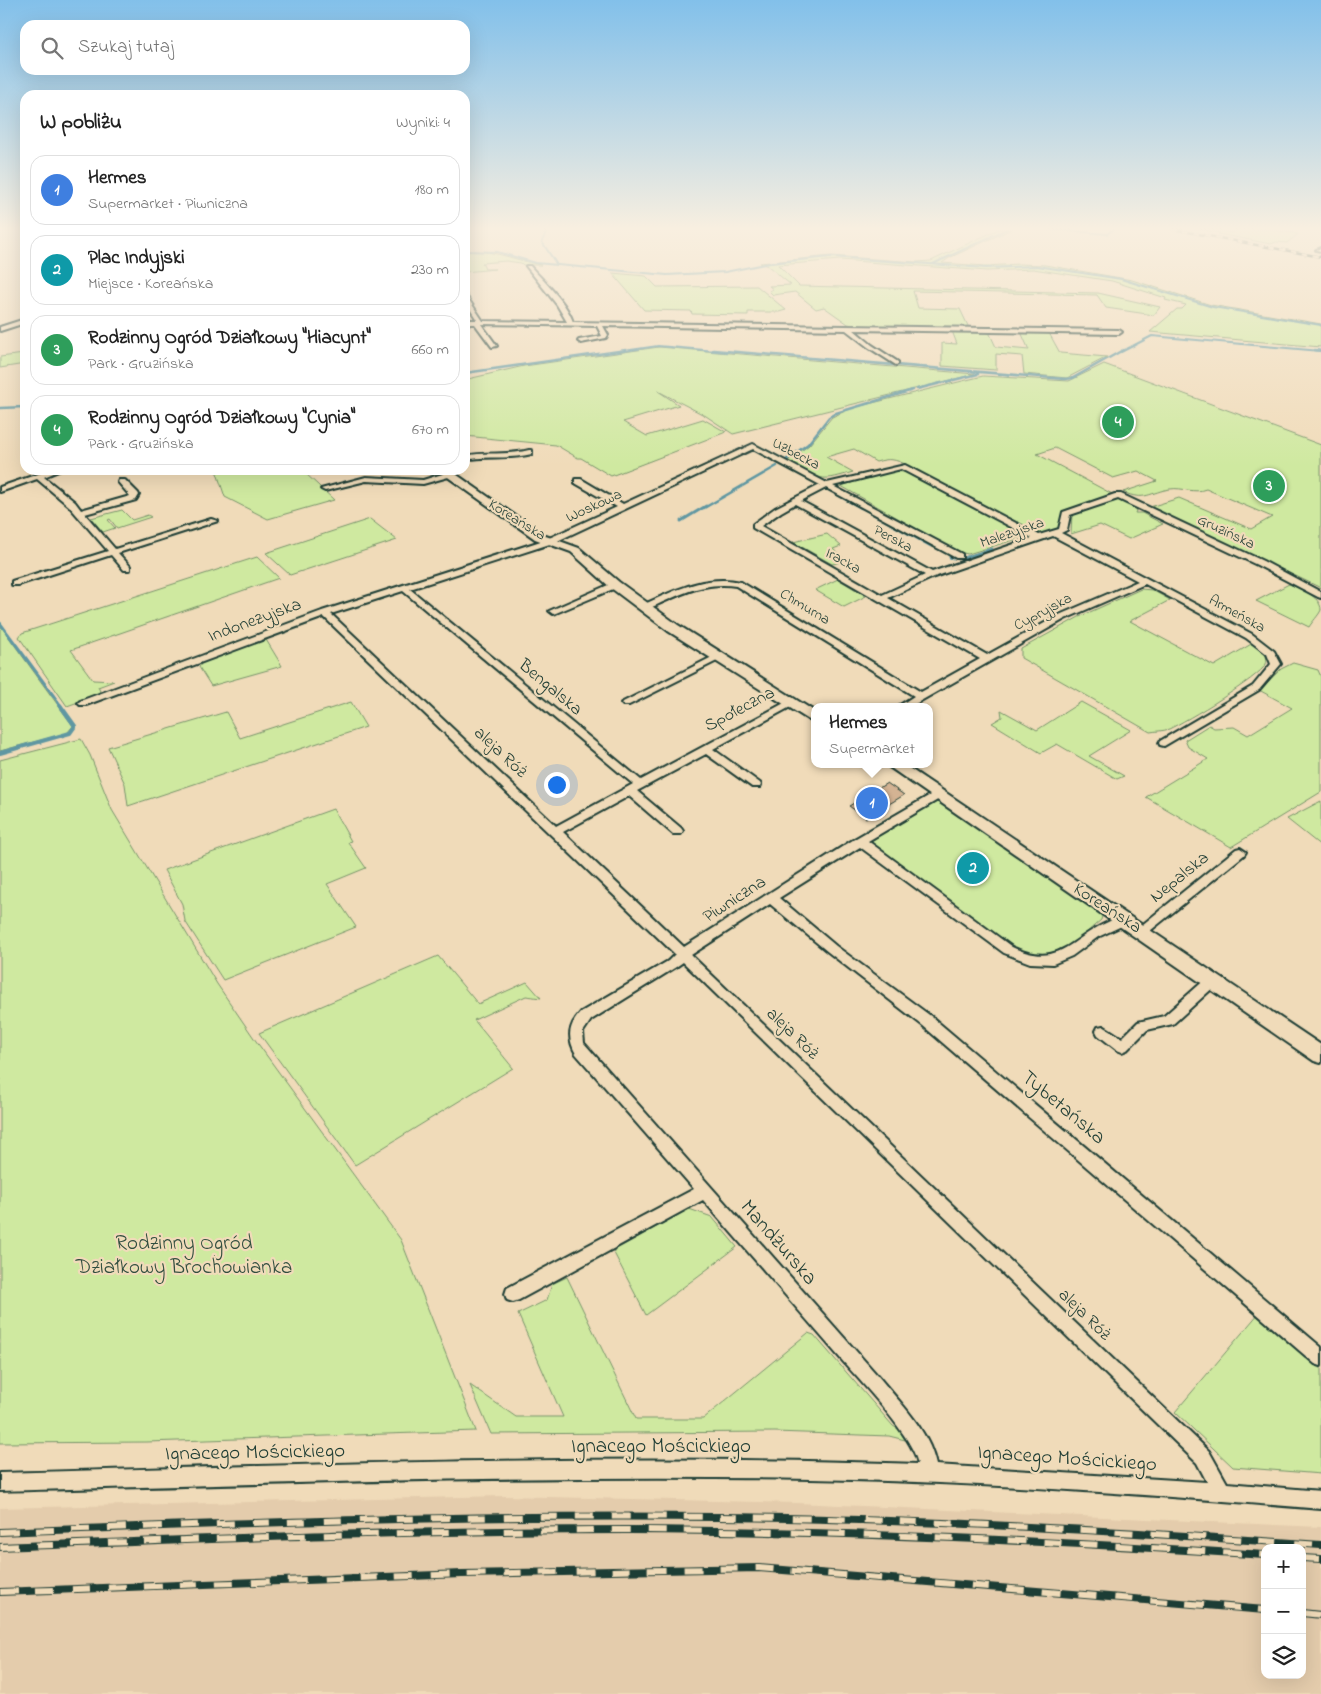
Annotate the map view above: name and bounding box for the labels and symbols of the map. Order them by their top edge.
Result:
pin: 4 [1102,403,1134,441]
street label: Uzbecka [768,432,824,476]
pin: 3 [1253,467,1285,505]
street label: Woskowa [562,483,626,529]
street label: Koreańska [484,494,550,546]
street label: Gruzińska [1194,509,1258,555]
street label: Malezyjska [977,512,1047,555]
street label: Perska [870,520,916,558]
street label: Iracka [821,542,865,580]
street label: Chmurna [775,583,835,631]
street label: Cypryjska [1010,587,1076,637]
street label: Armeńska [1205,589,1269,639]
street label: Indonezyjska [205,592,305,650]
street label: Bengalska [511,653,588,723]
street label: Społeczna [700,681,780,739]
street label: aleja Róż [467,721,533,785]
your location [544,772,570,798]
pin: 1 [856,784,888,822]
street label: Nepalska [1145,846,1215,910]
pin: 2 [957,849,989,887]
street label: Piwniczna [698,870,772,930]
street label: Koreańska [1068,877,1146,941]
street label: aleja Róż [759,1002,825,1066]
street label: Tybetańska [1013,1064,1112,1154]
street label: Mandżurska [732,1194,824,1292]
park label: Rodzinny Ogród Działkowy Brochowianka [75,1229,292,1285]
street label: aleja Róż [1051,1283,1117,1347]
street label: Ignacego Mościckiego [571,1432,751,1464]
street label: Ignacego Mościckiego [165,1436,345,1472]
street label: Ignacego Mościckiego [976,1438,1158,1482]

